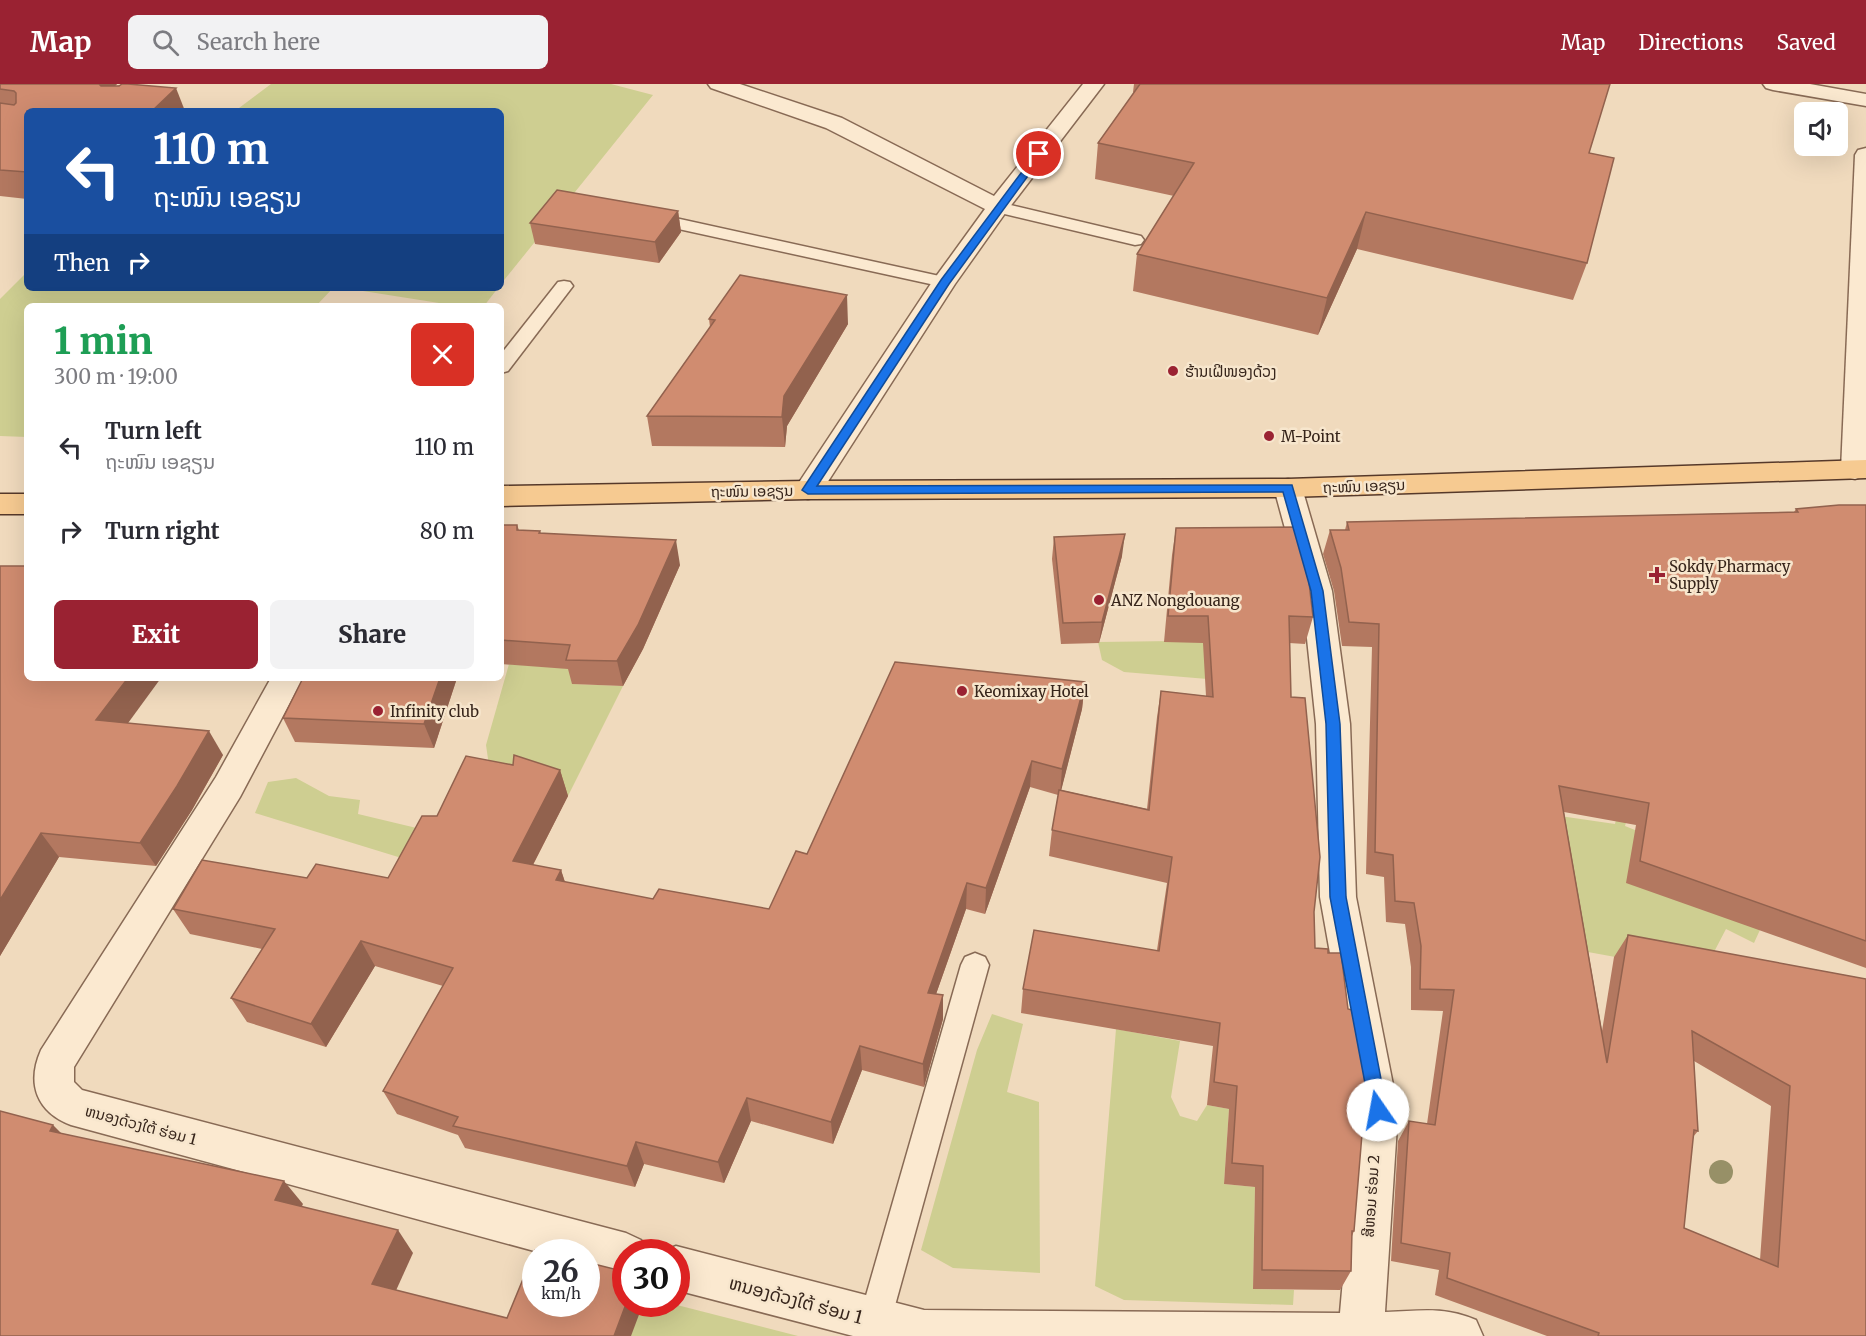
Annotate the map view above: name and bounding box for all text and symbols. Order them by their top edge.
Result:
search box [128,15,548,69]
text: Map [30,24,92,60]
icon: search [149,26,182,59]
text: Search here [197,28,320,56]
text: Map [1561,29,1605,56]
text: Directions [1638,29,1743,56]
text: Saved [1776,29,1836,56]
map controls [1794,102,1848,156]
button: sound [1794,102,1848,156]
text: 110 m [153,123,269,175]
pin [1013,128,1064,179]
icon: left [54,132,132,210]
icon: arrive [1022,137,1055,170]
text: ຖະໜົນ ເອຊຽນ [153,180,302,214]
icon: right [122,246,155,279]
text: Then [54,249,110,277]
text: 1 min [54,319,153,364]
button: close [411,323,474,386]
place label: ຮ້ານເຝີໜອງດ້ວງ [1185,362,1277,381]
text: 300 m · 19:00 [54,364,178,389]
marker: ຮ້ານເຝີໜອງດ້ວງ [1166,364,1180,378]
text: Turn left [105,417,202,445]
place label: M-Point [1281,427,1341,446]
marker: M-Point [1262,429,1276,443]
icon: left [54,431,87,464]
text: 110 m [415,433,474,461]
text: ຖະໜົນ ເອຊຽນ [105,449,215,474]
street label: ຖະໜົນ ເອຊຽນ [1322,475,1406,498]
street label: ຖະໜົນ ເອຊຽນ [710,481,794,502]
icon: right [54,515,87,548]
text: Turn right [105,517,219,545]
text: 80 m [420,517,474,545]
place label: Sokdy Pharmacy Supply [1669,557,1791,593]
marker: Sokdy Pharmacy Supply [1650,568,1664,582]
place label: ANZ Nongdouang [1110,591,1240,610]
marker: ANZ Nongdouang [1092,593,1106,607]
button: Exit [54,600,258,669]
button: Share [270,600,474,669]
place label: Keomixay Hotel [974,682,1089,701]
marker: Keomixay Hotel [955,684,969,698]
place label: Infinity club [390,702,479,721]
marker: Infinity club [371,704,385,718]
position arrow [1346,1078,1410,1142]
street label: ຫນອງດ້ວງໃຕ້ ຮ່ອມ 1 [83,1101,199,1149]
street label: ສີຫອມ ຮ່ອມ 2 [1359,1154,1383,1238]
speed limit sign: 30 [612,1239,690,1317]
text: 26 [543,1252,579,1290]
street label: ຫນອງດ້ວງໃຕ້ ຮ່ອມ 1 [727,1271,865,1329]
text: km/h [541,1284,581,1303]

